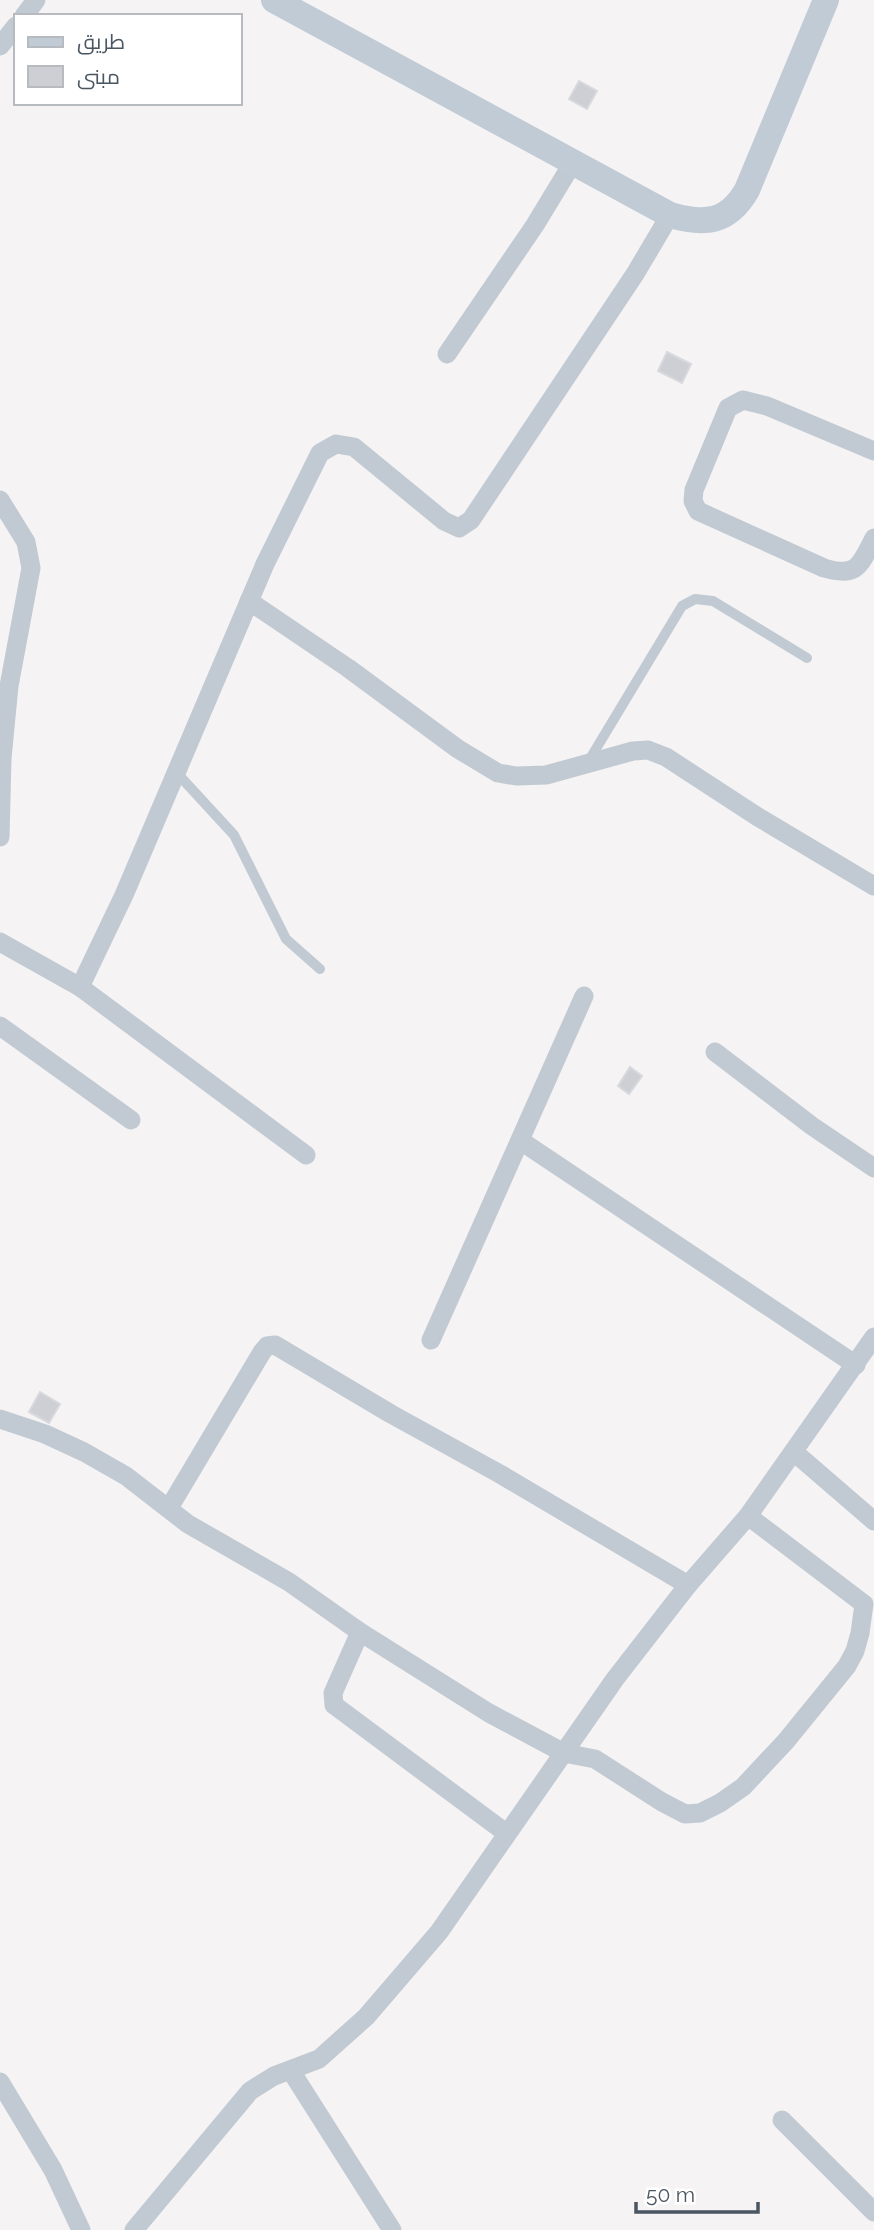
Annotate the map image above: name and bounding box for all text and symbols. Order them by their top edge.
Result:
legend [14,14,242,105]
text: طريق [77,29,125,55]
text: مبنى [77,64,120,90]
scale bar [636,2170,758,2214]
text: 50 m [646,2182,695,2207]

